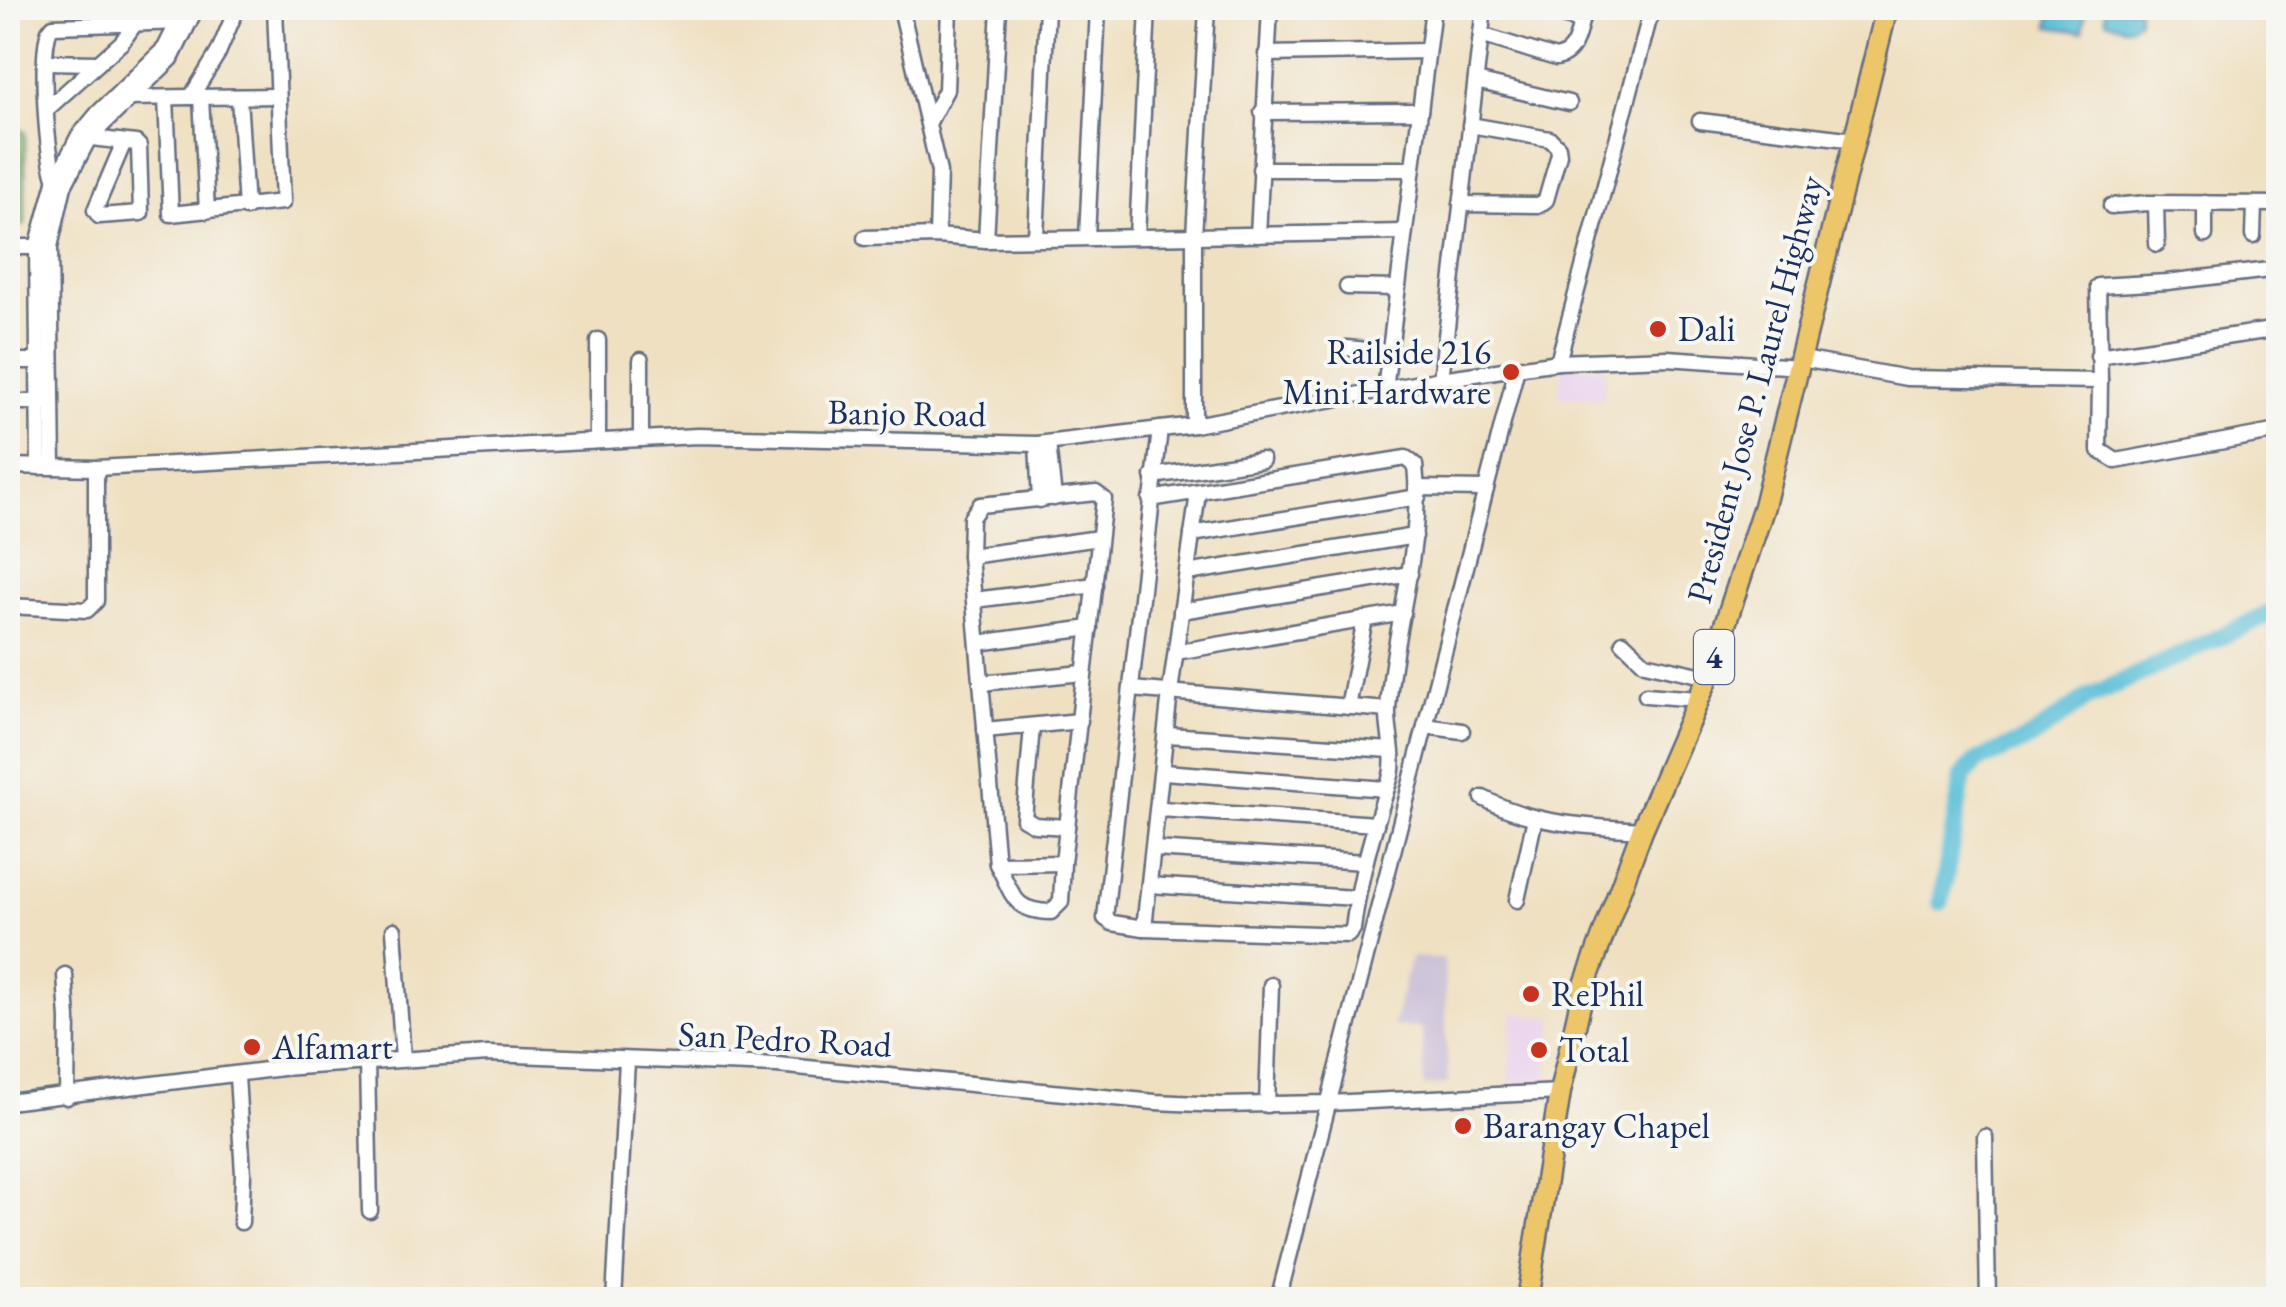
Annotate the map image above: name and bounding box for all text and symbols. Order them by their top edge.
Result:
street label: President Jose P. Laurel Highway [1676,170,1833,607]
place label: Dali [1678,306,1735,351]
marker: Dali [1647,318,1669,340]
place label: Railside 216 Mini Hardware [1282,329,1491,414]
marker: Railside 216 Mini Hardware [1500,361,1522,383]
street label: Banjo Road [827,389,987,436]
road number: 4 [1694,630,1734,684]
place label: RePhil [1551,971,1644,1016]
marker: RePhil [1520,983,1542,1005]
street label: San Pedro Road [677,1010,893,1067]
place label: Alfamart [271,1024,393,1069]
place label: Total [1559,1027,1629,1072]
marker: Alfamart [241,1036,263,1058]
marker: Total [1528,1039,1550,1061]
place label: Barangay Chapel [1483,1103,1710,1148]
marker: Barangay Chapel [1452,1115,1474,1137]

